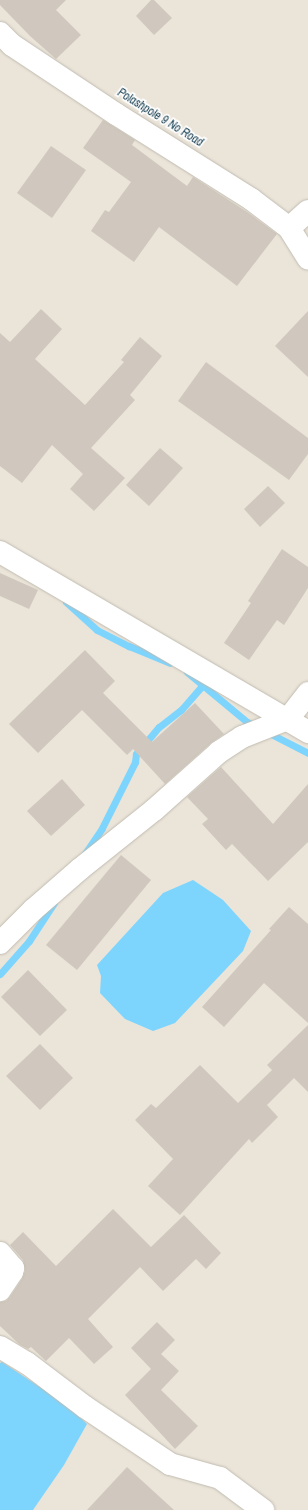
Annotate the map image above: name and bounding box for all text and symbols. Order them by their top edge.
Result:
water label: Polashpole 9 No Road [114,86,206,150]

